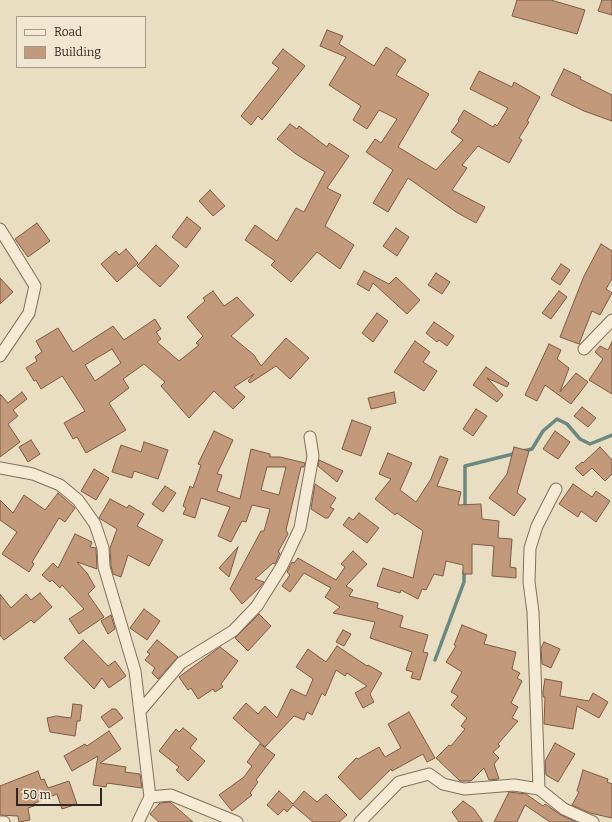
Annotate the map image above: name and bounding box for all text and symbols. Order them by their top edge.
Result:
legend [16,16,146,68]
text: Road [54,25,82,39]
text: Building [54,45,101,59]
scale bar [18,780,104,806]
text: 50 m [23,788,51,802]

